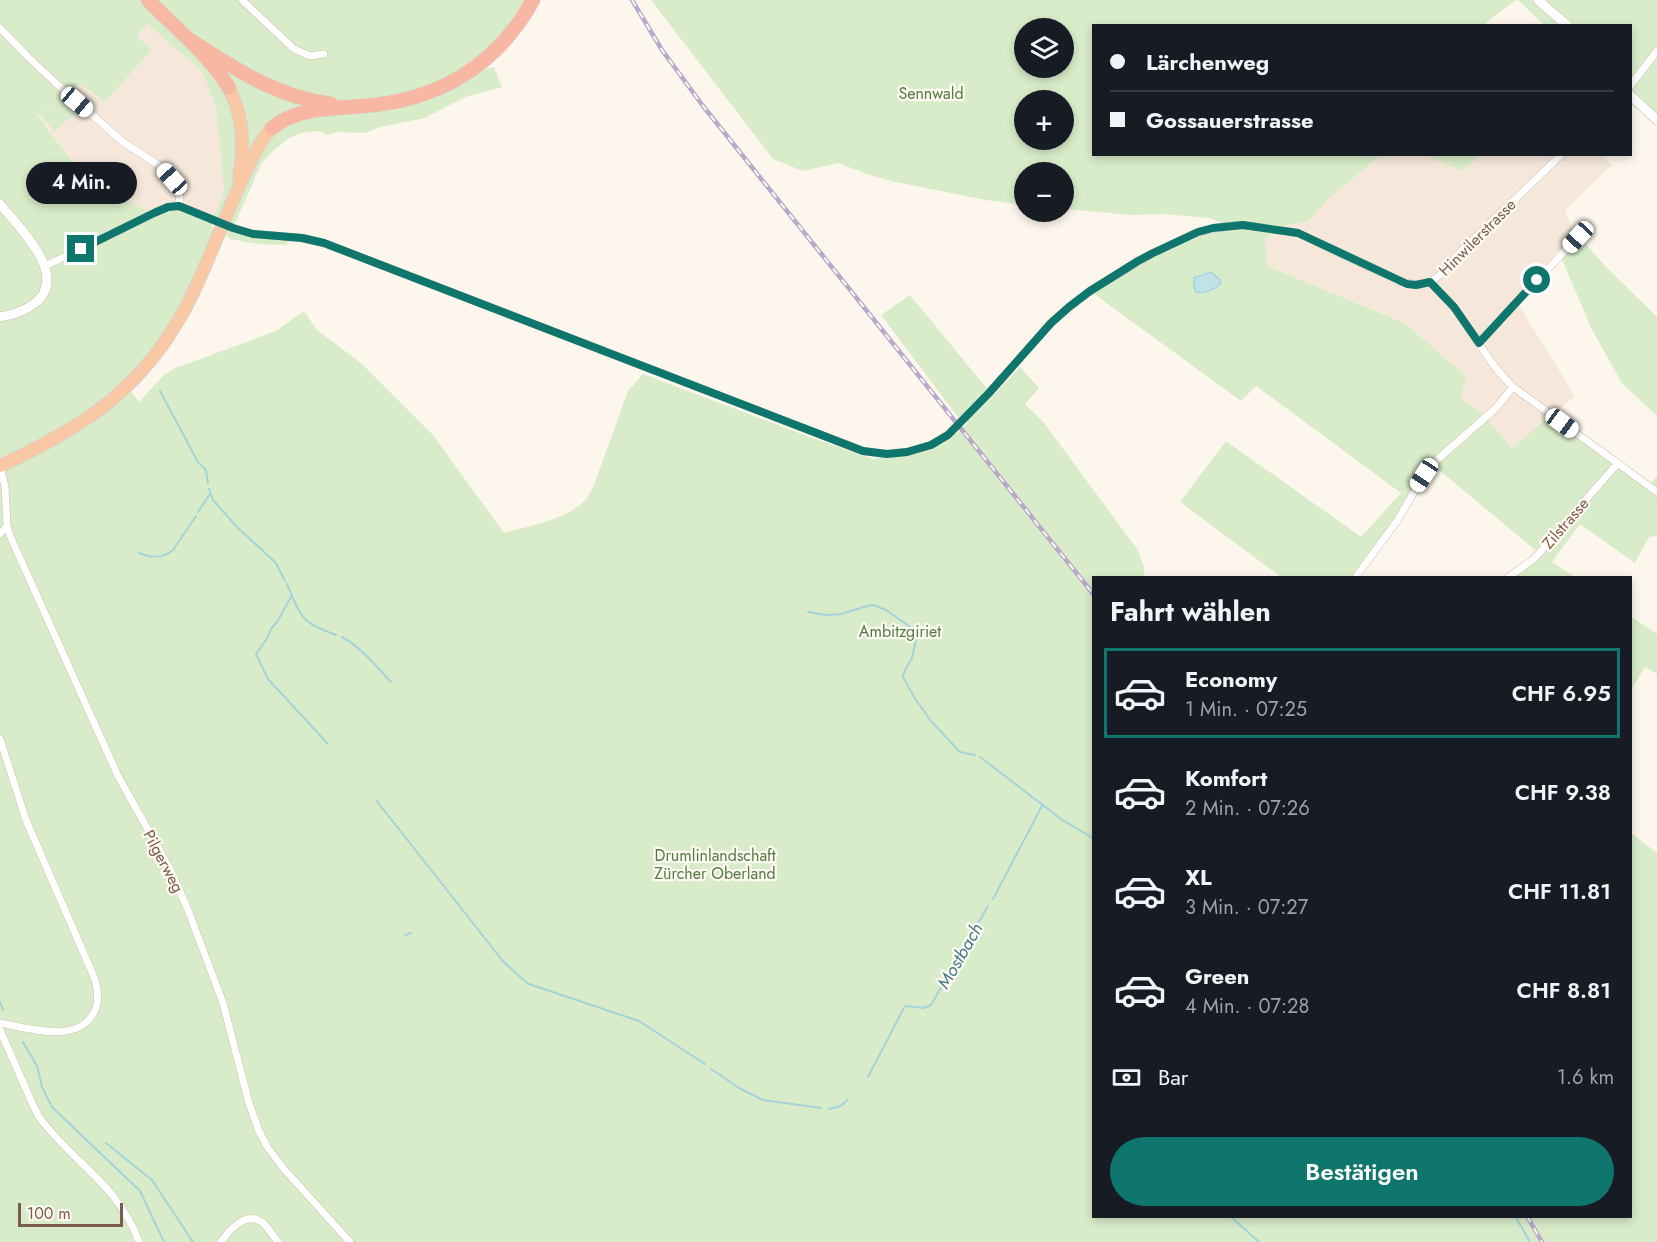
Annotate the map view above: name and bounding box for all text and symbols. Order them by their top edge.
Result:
map controls [1014,18,1074,222]
button: layers [1014,18,1074,78]
text: Lärchenweg [1146,46,1269,78]
park label: Sennwald [898,82,964,105]
car [57,84,97,120]
button: + [1014,90,1074,150]
text: Gossauerstrasse [1146,104,1314,136]
car [153,160,191,198]
callout: 4 Min. [26,162,136,204]
button: − [1014,162,1074,222]
text: 4 Min. [52,168,111,197]
street label: Hinwilerstrasse [1434,194,1521,281]
car [1559,218,1597,256]
route end [67,235,94,262]
route start [1523,266,1550,293]
car [1542,405,1582,441]
car [1407,455,1441,495]
street label: Zilstrasse [1537,493,1594,554]
text: Fahrt wählen [1110,592,1271,631]
park label: Ambitzgiriet [859,620,941,643]
text: Economy [1185,663,1277,695]
icon: car [1113,666,1167,720]
text: CHF 6.95 [1512,677,1611,709]
text: 1 Min. · 07:25 [1185,695,1307,724]
text: Komfort [1185,762,1267,794]
icon: car [1113,765,1167,819]
text: CHF 9.38 [1515,776,1611,808]
text: 2 Min. · 07:26 [1185,794,1310,823]
street label: Pilgerweg [137,826,190,897]
park label: Drumlinlandschaft Zürcher Oberland [654,844,776,885]
text: XL [1185,861,1212,893]
icon: car [1113,864,1167,918]
text: CHF 11.81 [1508,875,1611,907]
text: 3 Min. · 07:27 [1185,893,1308,922]
water label: Mostbach [931,918,989,994]
text: Green [1185,960,1249,992]
icon: car [1113,963,1167,1017]
text: CHF 8.81 [1517,974,1611,1006]
text: 4 Min. · 07:28 [1185,992,1309,1021]
icon: cash [1110,1061,1143,1094]
text: Bar [1158,1061,1188,1093]
text: 1.6 km [1557,1063,1614,1092]
button: Bestätigen [1110,1137,1614,1206]
scale bar [18,1200,123,1228]
text: 100 m [27,1202,71,1225]

